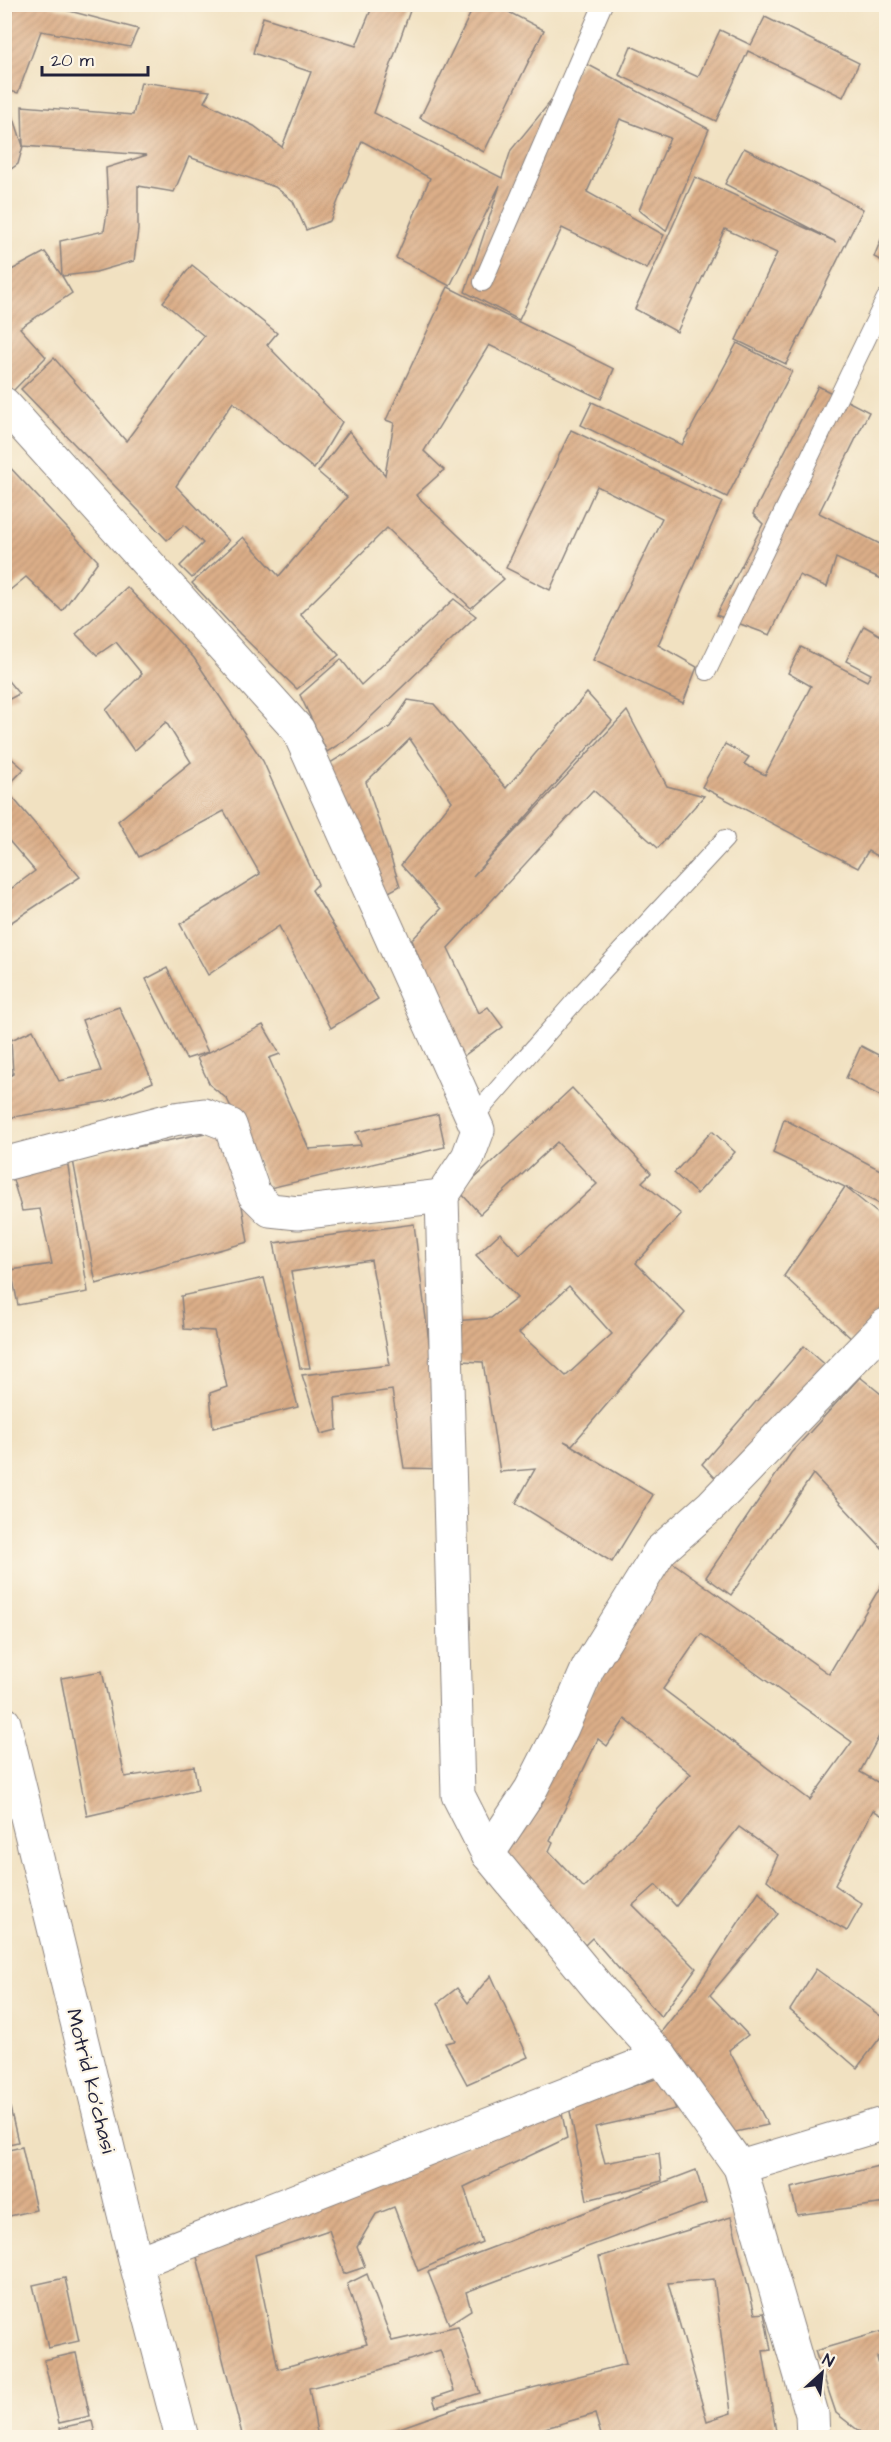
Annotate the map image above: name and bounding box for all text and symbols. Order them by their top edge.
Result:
scale bar [42,39,148,77]
text: 20 m [51,48,94,73]
street label: Motrid ko'chasi [59,2006,123,2156]
north arrow [792,2343,852,2403]
text: N [819,2348,838,2373]

